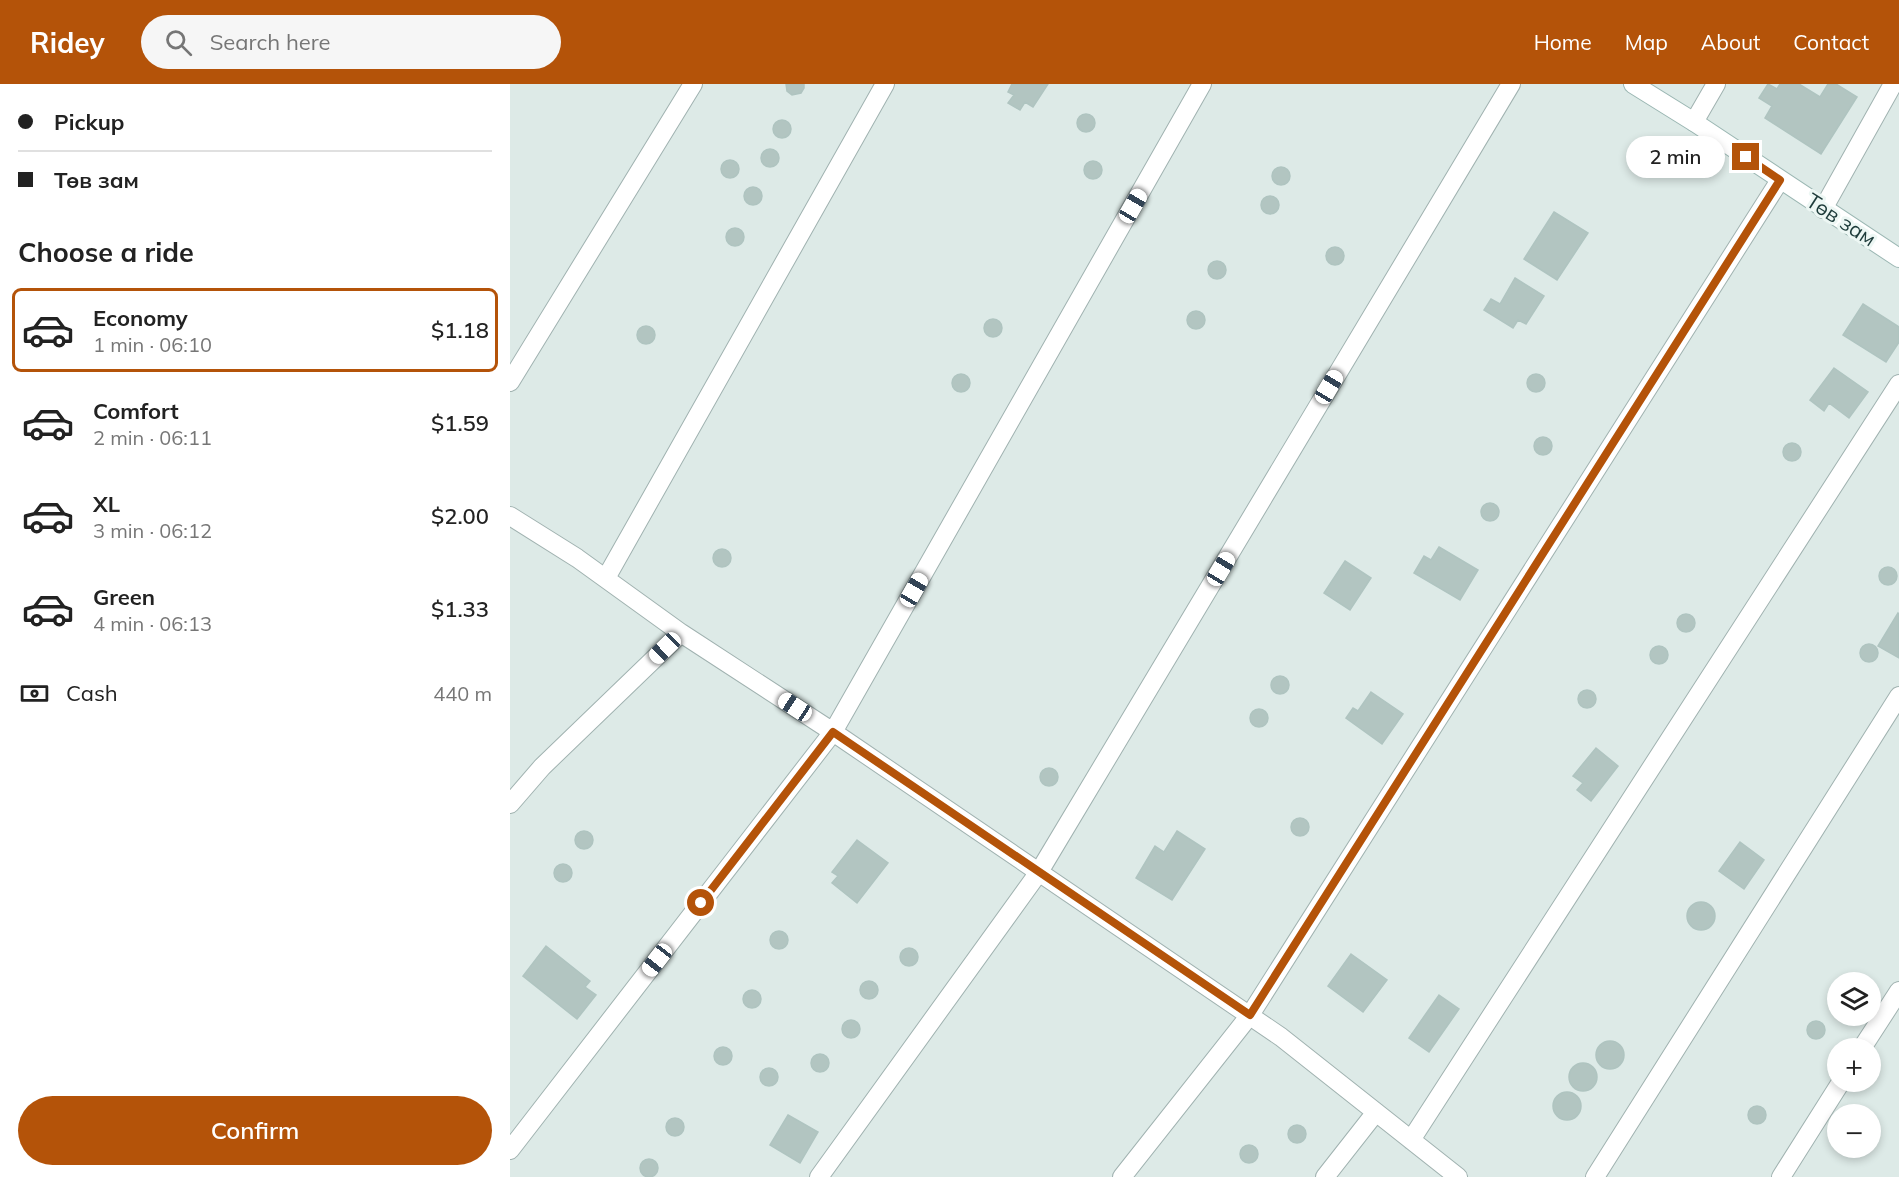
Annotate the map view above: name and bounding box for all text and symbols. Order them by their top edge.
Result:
search box [141,15,561,69]
text: Ridey [30,25,105,60]
icon: search [162,26,195,59]
text: Search here [210,28,331,56]
text: Home [1534,29,1592,55]
text: Map [1625,29,1668,55]
text: About [1701,29,1760,55]
text: Contact [1793,29,1869,55]
text: Pickup [54,108,124,136]
callout: 2 min [1626,136,1725,178]
route end [1732,143,1759,170]
text: 2 min [1650,144,1701,169]
text: Төв зам [54,166,139,194]
car [1116,186,1150,226]
street label: Төв зам [1802,187,1881,251]
text: Choose a ride [18,235,194,269]
icon: car [21,303,75,357]
text: Economy [93,304,188,332]
text: $1.18 [431,316,489,344]
text: 1 min · 06:10 [93,332,212,357]
car [1312,367,1346,407]
icon: car [21,396,75,450]
text: Comfort [93,397,179,425]
text: $1.59 [431,409,489,437]
text: 2 min · 06:11 [93,425,212,450]
icon: car [21,489,75,543]
text: XL [93,490,120,518]
text: $2.00 [431,502,489,530]
text: 3 min · 06:12 [93,518,212,543]
car [1204,549,1238,589]
car [897,570,931,610]
icon: car [21,582,75,636]
text: Green [93,583,155,611]
text: $1.33 [431,595,489,623]
text: 4 min · 06:13 [93,611,212,636]
car [646,629,684,667]
icon: cash [18,677,51,710]
text: Cash [66,679,118,707]
text: 440 m [433,681,492,706]
car [775,690,815,724]
route start [687,889,714,916]
car [639,940,675,980]
map controls [1827,972,1881,1158]
button: layers [1827,972,1881,1026]
button: + [1827,1038,1881,1092]
button: Confirm [18,1096,492,1165]
button: − [1827,1104,1881,1158]

